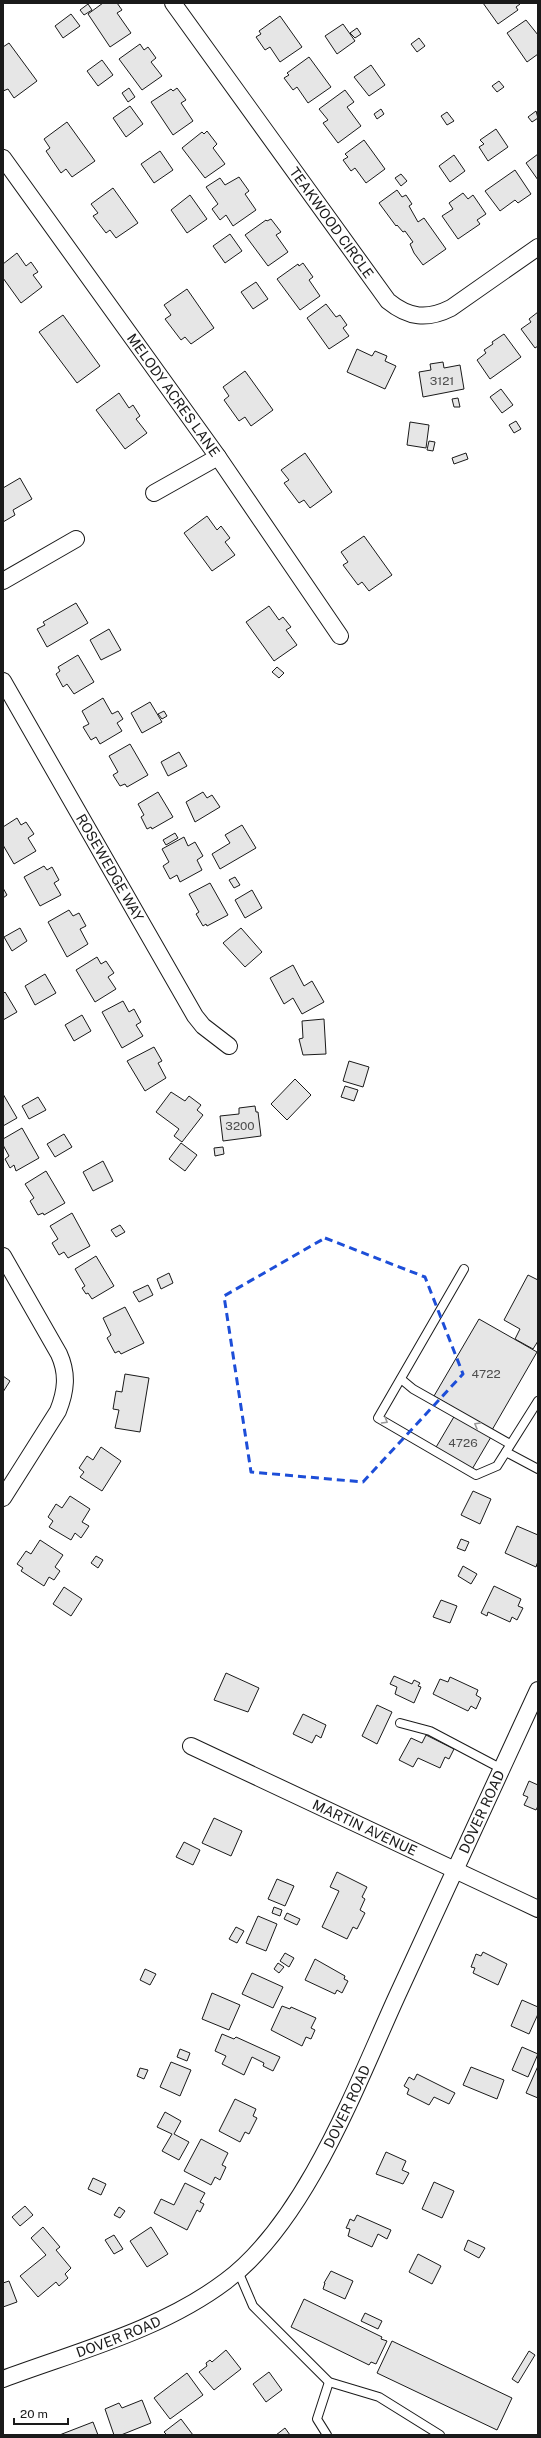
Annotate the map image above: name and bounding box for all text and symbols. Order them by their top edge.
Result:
street label: TEAKWOOD CIRCLE [286,164,377,281]
street label: MELODY ACRES LANE [124,330,223,460]
house number: 3121 [430,374,454,388]
street label: ROSEWEDGE WAY [73,811,147,924]
house number: 3200 [225,1119,255,1133]
house number: 4722 [471,1367,501,1381]
one-way arrow [381,1417,388,1424]
one-way arrow [474,1422,481,1429]
house number: 4726 [448,1436,478,1450]
street label: DOVER ROAD [456,1768,508,1856]
street label: MARTIN AVENUE [310,1796,420,1859]
street label: DOVER ROAD [321,2063,373,2151]
street label: DOVER ROAD [74,2313,163,2361]
scale bar [14,2400,68,2426]
text: 20 m [20,2407,48,2421]

